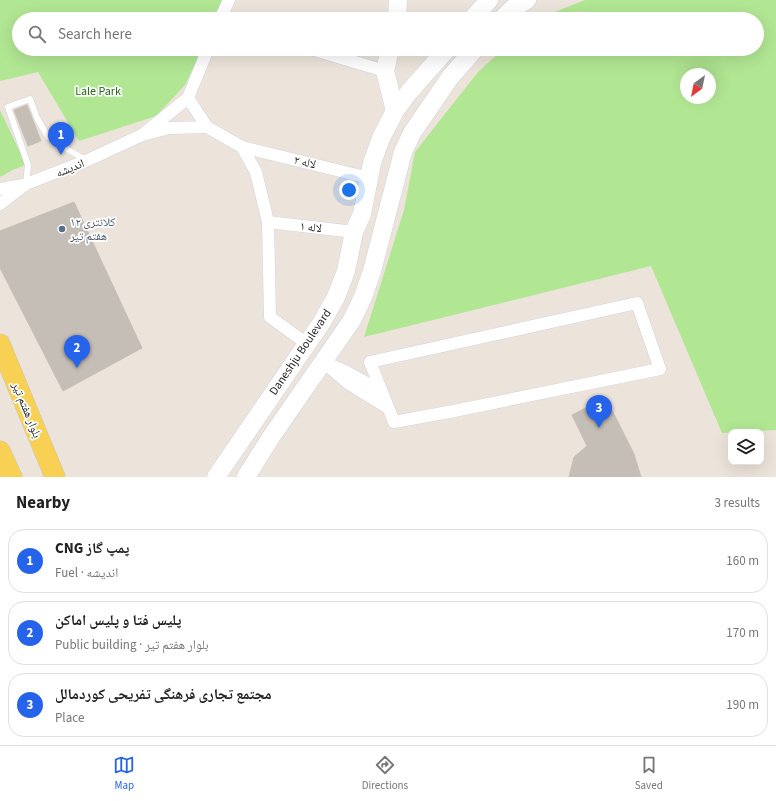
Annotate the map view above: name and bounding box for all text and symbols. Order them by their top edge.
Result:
search box [12,12,764,56]
icon: search [26,23,48,45]
text: Search here [58,24,132,45]
north arrow [680,68,716,104]
park label: Lale Park [75,83,121,100]
pin: 1 [48,122,74,155]
street label: لاله ۲ [292,152,318,173]
street label: اندیشه [53,155,87,182]
your location [339,180,359,200]
place label: کلانتری ۱۲ هفتم تیر [69,214,115,245]
street label: لاله ۱ [299,218,323,237]
marker: کلانتری ۱۲ هفتم تیر [57,224,67,234]
street label: Daneshju Boulevard [265,306,336,399]
pin: 2 [64,335,90,368]
street label: بلوار هفتم تیر [7,379,45,441]
pin: 3 [586,395,612,428]
map controls [728,429,764,465]
button: layers [728,429,764,465]
text: Nearby [16,491,70,515]
text: 3 results [715,494,760,512]
text: CNG پمپ گاز [55,538,130,559]
text: 1 [27,552,33,570]
text: 160 m [726,552,759,570]
text: Fuel · اندیشه [55,564,118,582]
text: پلیس فتا و پلیس اماکن [55,610,182,631]
text: 2 [27,624,33,642]
text: 170 m [726,624,759,642]
text: Public building · بلوار هفتم تیر [55,636,209,654]
text: مجتمع تجاری فرهنگی تفریحی کوردمالل [55,684,272,705]
text: 3 [27,696,33,714]
text: 190 m [726,696,759,714]
text: Place [55,709,84,727]
tab: Map [113,754,135,793]
tab: Directions [362,754,408,793]
tab: Saved [635,754,663,793]

